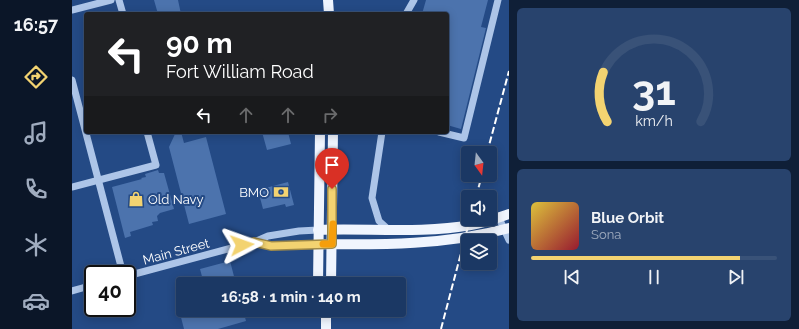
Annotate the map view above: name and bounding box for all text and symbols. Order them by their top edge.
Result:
text: 16:57 [14,14,58,35]
text: 90 m [166,27,232,60]
icon: left [100,28,152,80]
text: Fort William Road [166,61,314,82]
icon: directions [22,63,50,91]
text: 31 [632,66,676,115]
icon: left [193,104,215,126]
icon: ahead [235,104,257,126]
icon: ahead [277,104,299,126]
icon: right [319,104,341,126]
text: km/h [635,113,673,129]
icon: music [22,119,50,147]
north arrow [461,146,497,182]
map controls [461,146,497,270]
pin [315,148,349,189]
icon: arrive [321,154,343,176]
icon: phone [22,175,50,203]
bank icon: BMO [272,183,290,201]
place label: BMO [239,185,269,200]
shop icon: Old Navy [127,190,145,208]
button: sound [461,190,497,226]
place label: Old Navy [148,192,204,207]
text: Blue Orbit [591,209,664,227]
position arrow [221,224,263,266]
text: Sona [591,227,621,242]
icon: climate [22,231,50,259]
button: layers [461,234,497,270]
street label: Main Street [141,235,212,268]
speed limit sign: 40 [84,265,136,317]
icon: previous [561,266,583,288]
icon: pause [643,266,665,288]
icon: next [725,266,747,288]
icon: car [22,287,50,315]
text: 16:58 · 1 min · 140 m [221,288,361,306]

